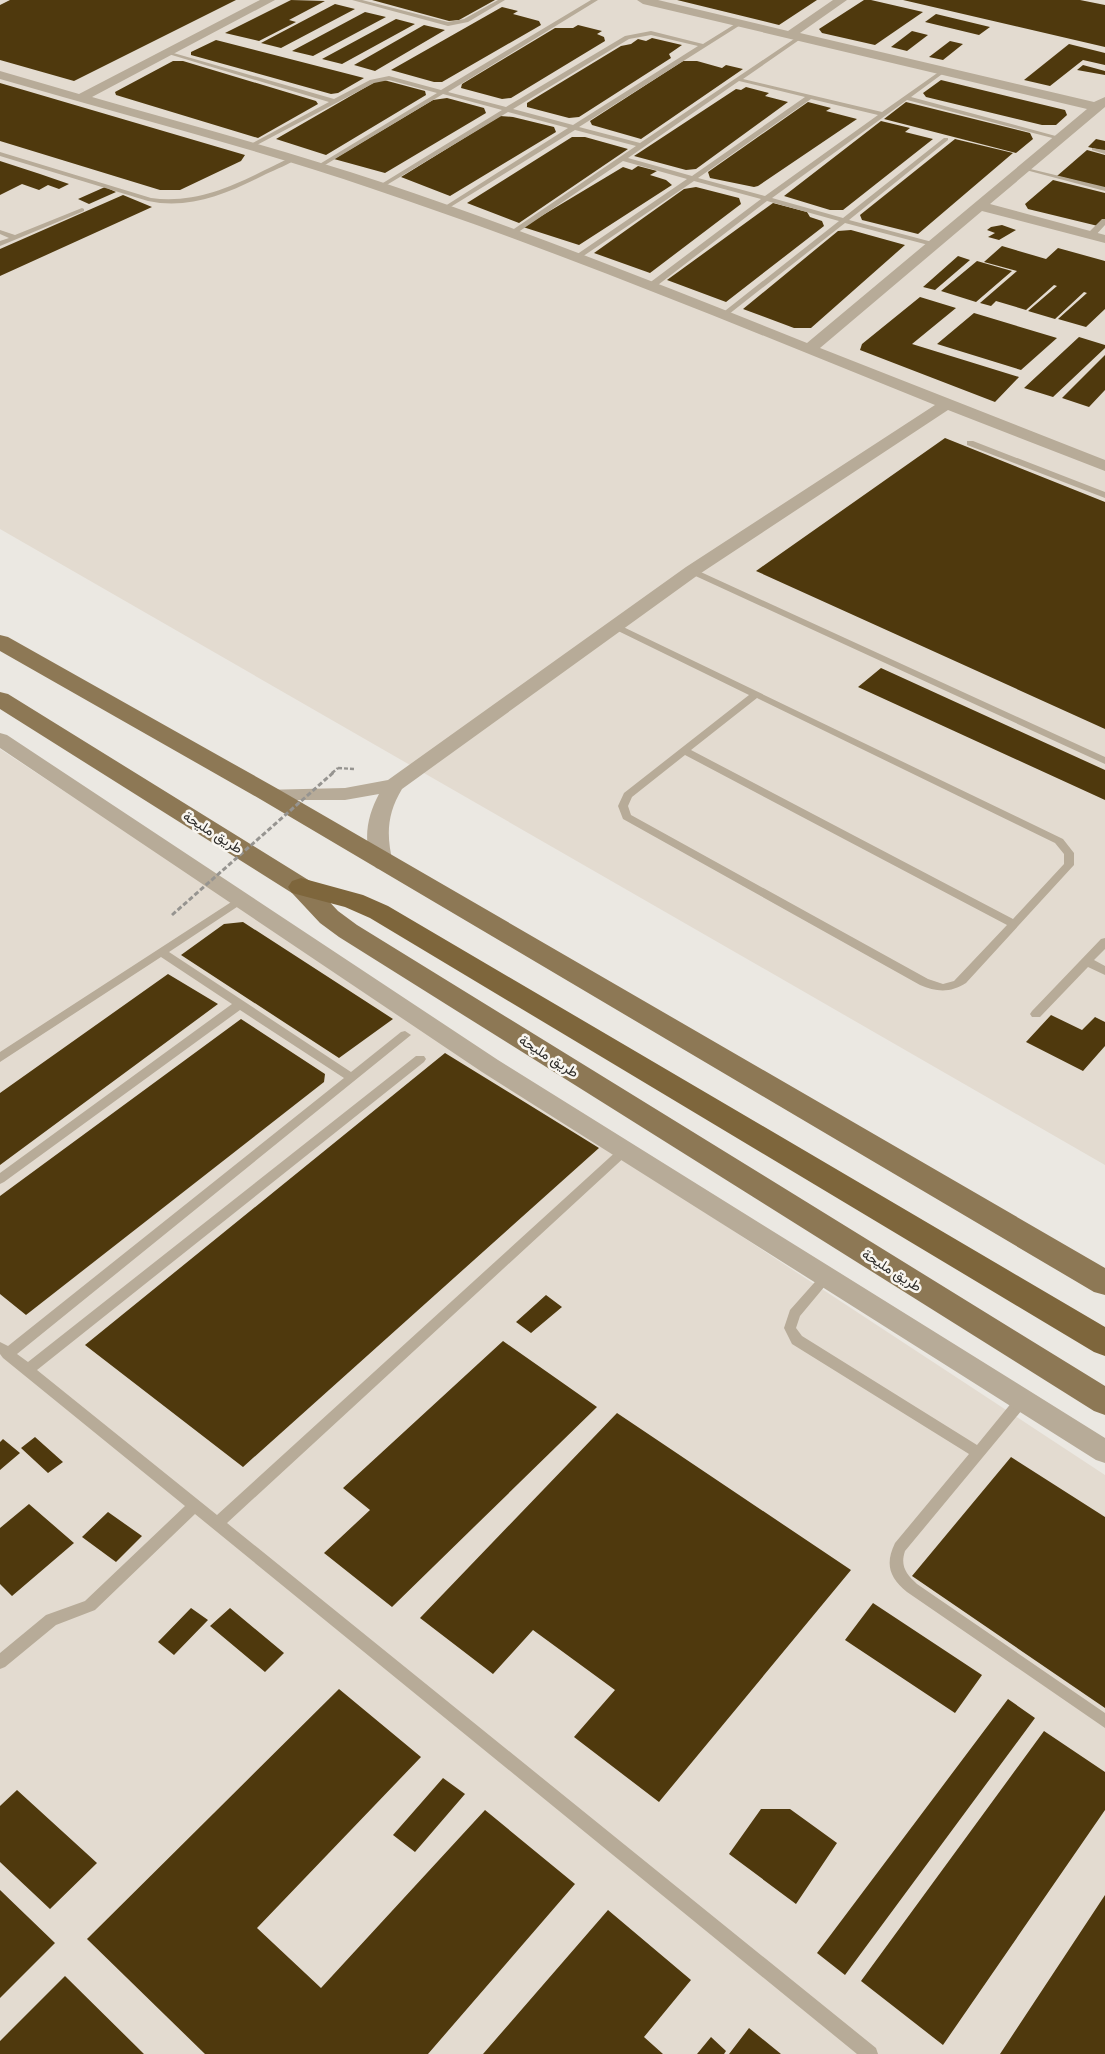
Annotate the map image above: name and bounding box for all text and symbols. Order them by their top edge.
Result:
street label: طريق مليحة [180,806,247,857]
street label: طريق مليحة [516,1030,583,1081]
street label: طريق مليحة [859,1244,926,1295]

